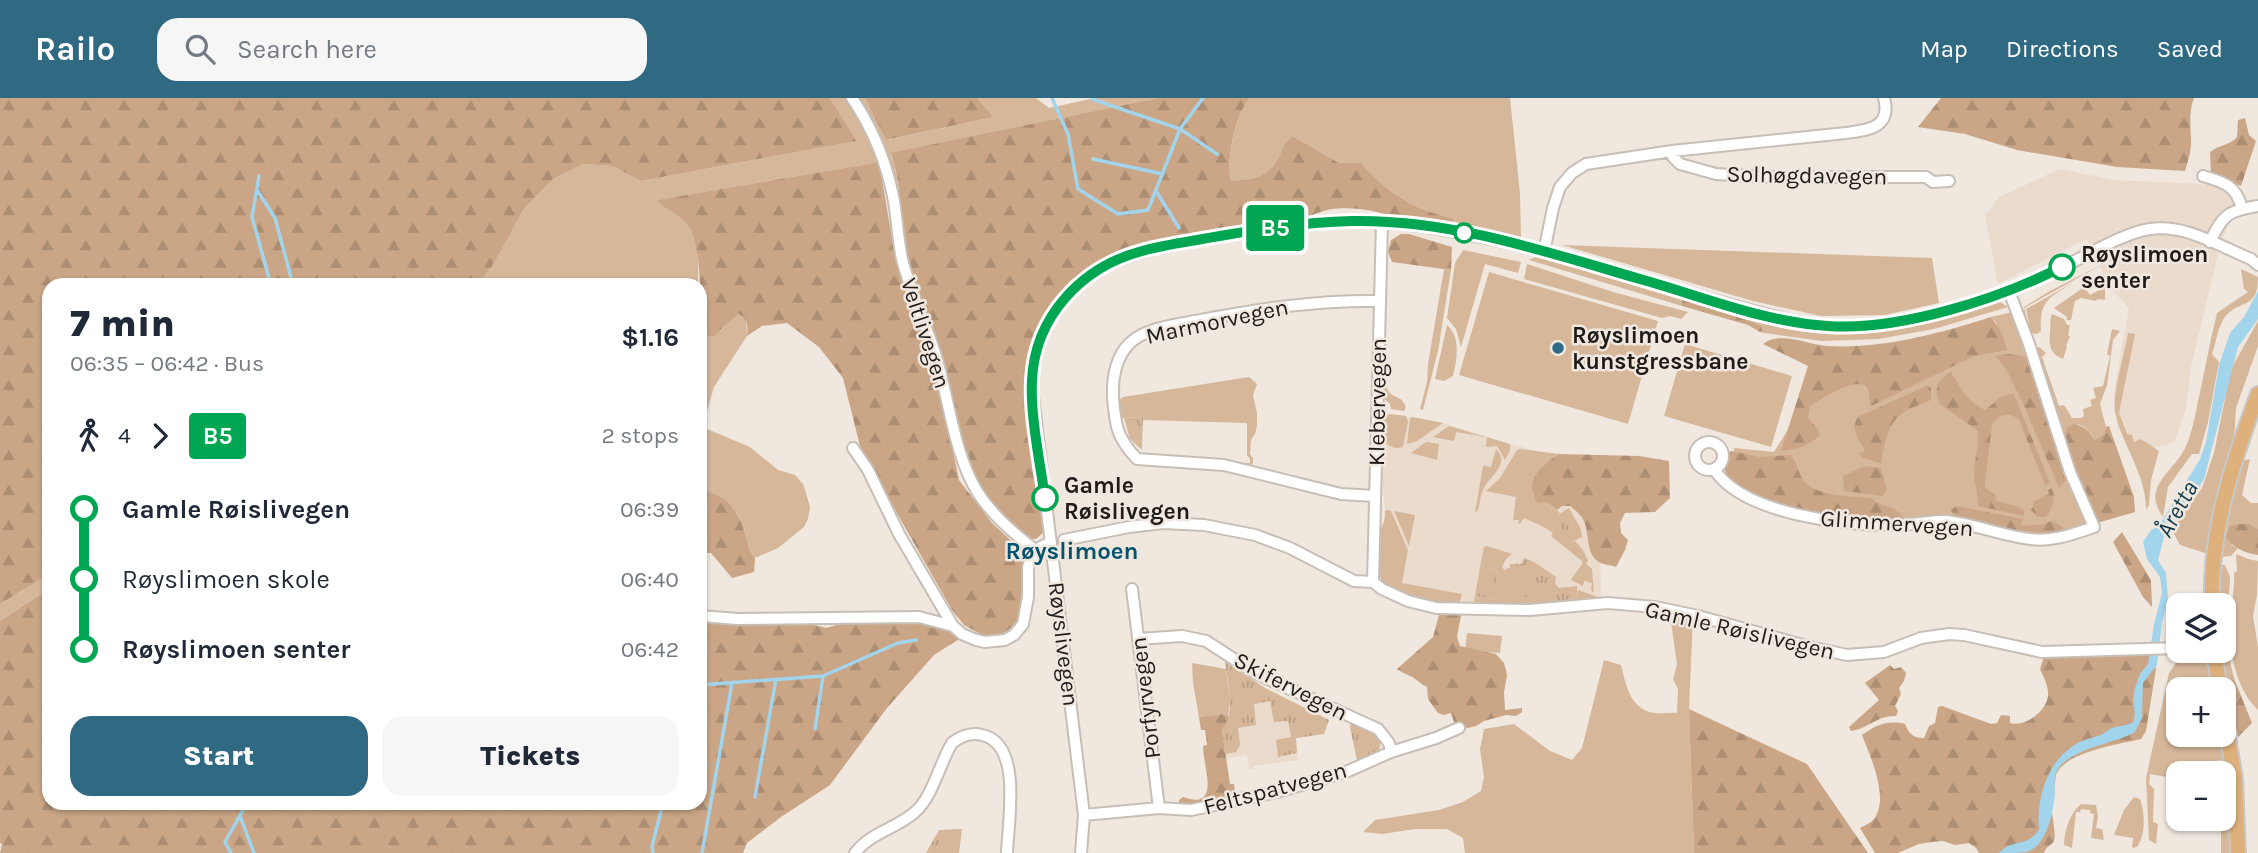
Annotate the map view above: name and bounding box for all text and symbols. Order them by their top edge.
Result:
search box [157,18,647,81]
text: Railo [35,30,115,68]
icon: search [181,30,219,68]
text: Search here [237,34,377,65]
text: Map [1920,35,1968,63]
text: Directions [2006,35,2119,63]
text: Saved [2157,35,2223,63]
street label: Solhøgdavegen [1726,161,1888,190]
line badge: B5 [1244,205,1306,251]
text: B5 [1260,214,1290,242]
unlabelled marker [1454,223,1474,243]
place label: Røyslimoen senter [2081,241,2208,294]
marker: Røyslimoen senter [2049,254,2075,280]
street label: Veltlivegen [895,275,956,392]
street label: Marmorvegen [1143,293,1291,350]
text: 7 min [70,301,175,346]
text: $1.16 [621,322,679,353]
place label: Røyslimoen kunstgressbane [1572,322,1749,375]
street label: Klebervegen [1363,338,1392,466]
marker: Røyslimoen kunstgressbane [1550,340,1566,356]
text: 06:35 – 06:42 · Bus [70,350,264,377]
icon: walk [70,417,108,455]
icon: forward [141,417,179,455]
text: 4 [118,422,131,449]
text: B5 [203,422,232,450]
text: 2 stops [601,422,679,449]
place label: Gamle Røislivegen [1064,472,1190,525]
water label: Åretta [2149,475,2204,542]
marker: Gamle Røislivegen [1032,485,1058,511]
text: Gamle Røislivegen [122,494,350,525]
text: 06:39 [620,496,679,523]
street label: Glimmervegen [1820,505,1974,542]
district label: Røyslimoen [1006,537,1139,565]
text: Røyslimoen skole [122,564,330,595]
text: 06:40 [620,566,679,593]
street label: Røyslivegen [1042,580,1085,708]
map controls [2166,593,2236,831]
button: layers [2166,593,2236,663]
street label: Gamle Røislivegen [1643,596,1837,665]
text: Røyslimoen senter [122,634,351,665]
street label: Porfyrvegen [1125,635,1166,760]
text: 06:42 [621,636,679,663]
street label: Skifervegen [1230,646,1352,727]
button: + [2166,677,2236,747]
button: Start [70,716,368,796]
button: Tickets [382,716,679,796]
street label: Feltspatvegen [1201,756,1350,821]
button: − [2166,761,2236,831]

